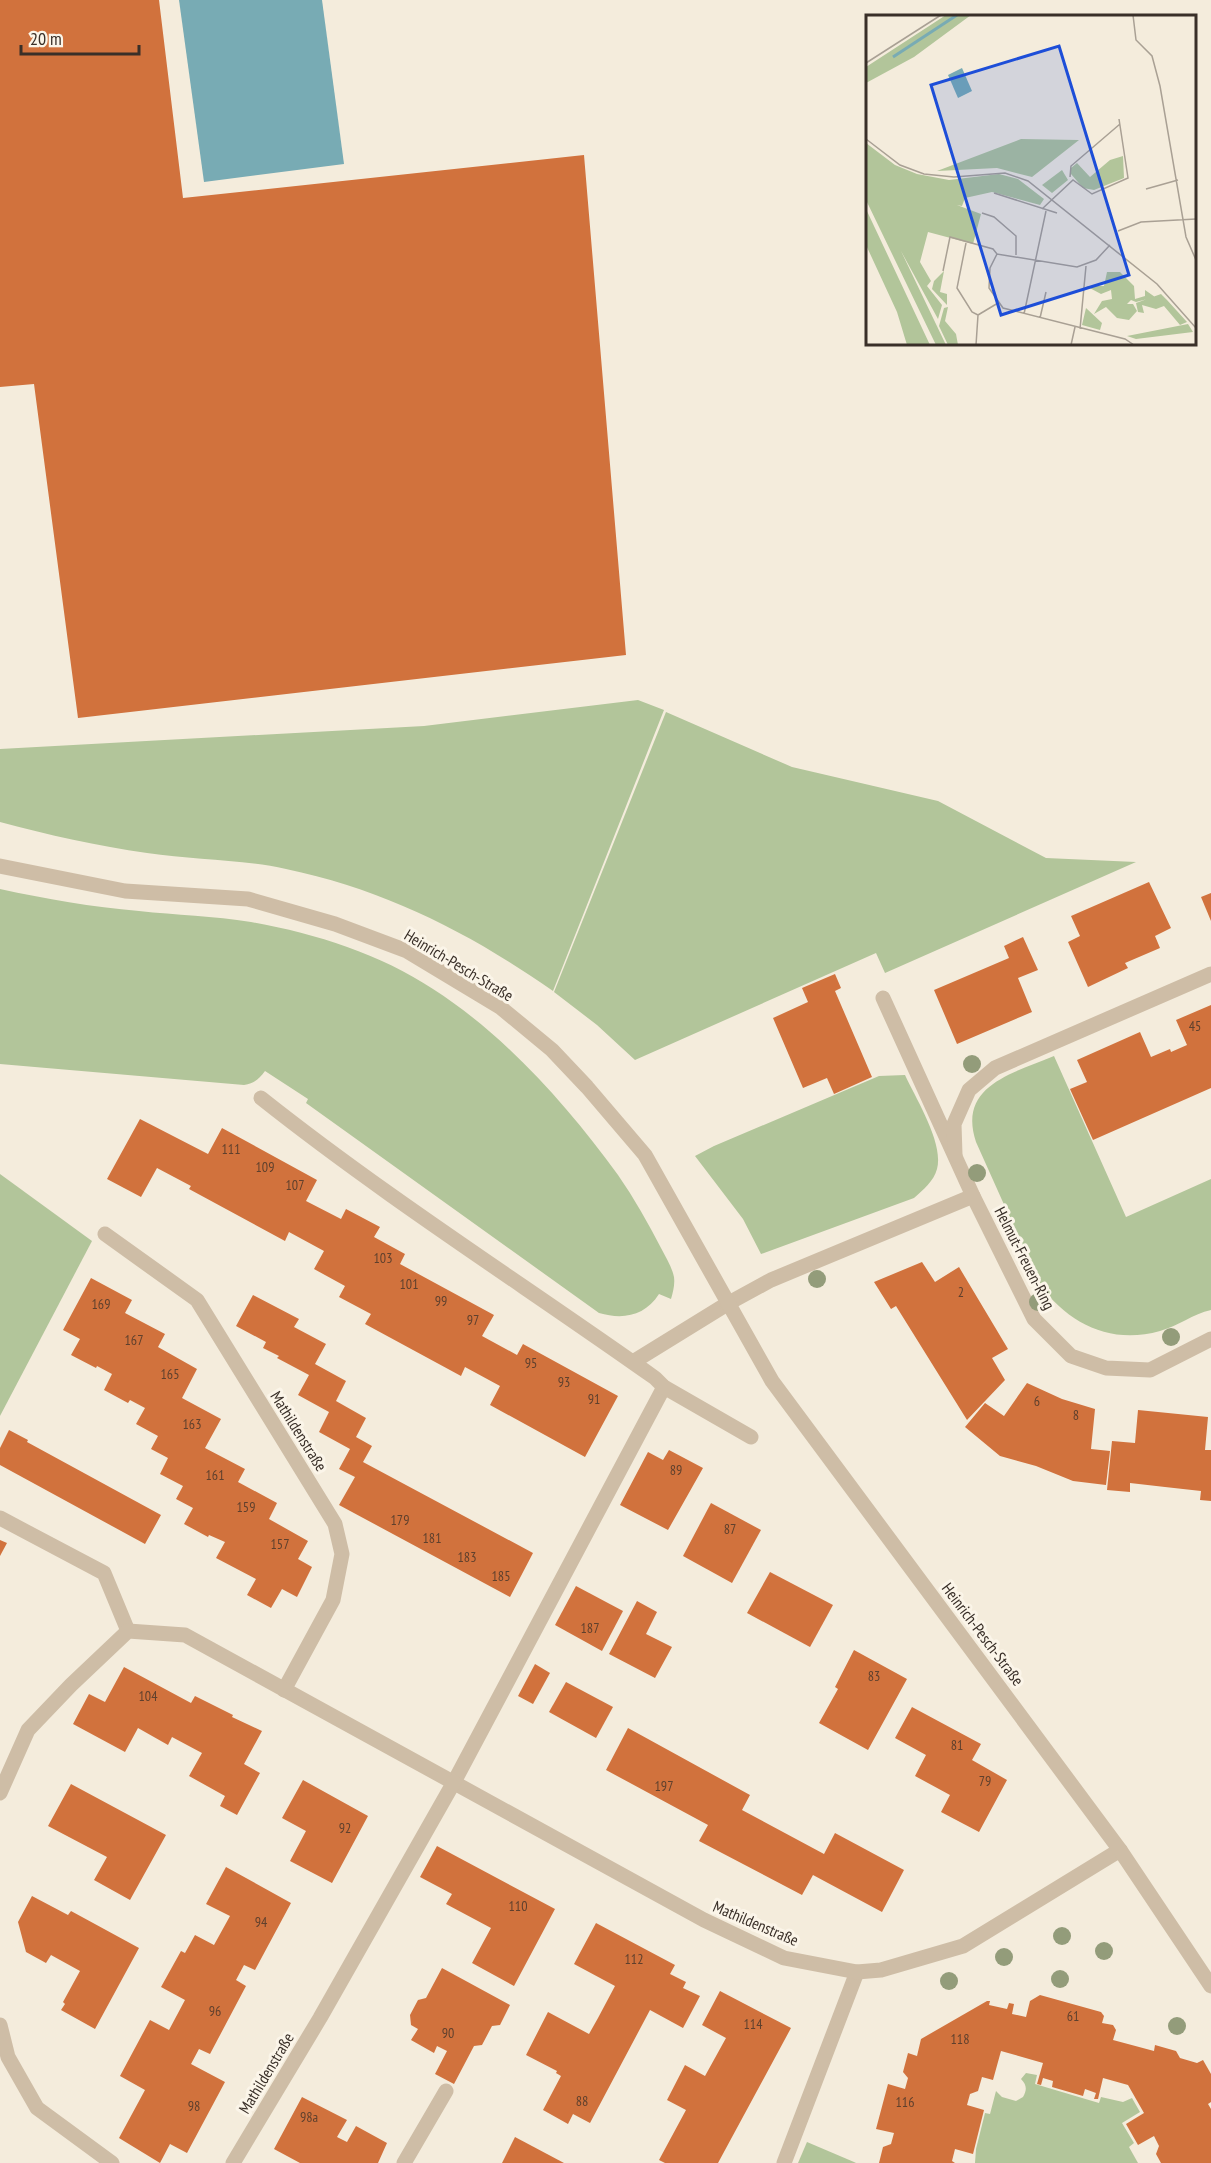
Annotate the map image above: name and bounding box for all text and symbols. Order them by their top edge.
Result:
inset map [866,15,1196,345]
scale bar [21,18,140,56]
text: 20 m [30,27,62,50]
street label: Heinrich-Pesch-Straße [401,925,517,1005]
house number: 45 [1189,1017,1201,1035]
house number: 111 [222,1140,240,1158]
house number: 109 [256,1158,274,1176]
house number: 107 [286,1176,304,1194]
street label: Helmut-Freuen-Ring [990,1203,1060,1313]
house number: 103 [374,1249,392,1267]
house number: 101 [400,1275,418,1293]
house number: 2 [958,1283,964,1301]
house number: 99 [435,1292,447,1310]
house number: 169 [92,1295,110,1313]
house number: 97 [467,1311,479,1329]
house number: 167 [125,1331,143,1349]
house number: 95 [525,1354,537,1372]
house number: 165 [161,1365,179,1383]
house number: 93 [558,1373,570,1391]
street label: Mathildenstraße [266,1387,332,1475]
house number: 91 [588,1390,600,1408]
house number: 6 [1034,1392,1040,1410]
house number: 8 [1073,1406,1079,1424]
house number: 163 [183,1415,201,1433]
house number: 89 [670,1461,682,1479]
house number: 161 [206,1466,224,1484]
house number: 159 [237,1498,255,1516]
house number: 179 [391,1511,409,1529]
house number: 87 [724,1520,736,1538]
house number: 181 [423,1529,441,1547]
house number: 157 [271,1535,289,1553]
house number: 183 [458,1548,476,1566]
house number: 185 [492,1567,510,1585]
street label: Heinrich-Pesch-Straße [938,1579,1028,1689]
house number: 187 [581,1619,599,1637]
house number: 83 [868,1667,880,1685]
house number: 104 [139,1687,158,1705]
house number: 81 [951,1736,963,1754]
house number: 79 [979,1772,991,1790]
house number: 197 [655,1777,673,1795]
house number: 92 [339,1819,351,1837]
street label: Mathildenstraße [710,1896,802,1950]
house number: 110 [509,1897,527,1915]
house number: 94 [255,1913,268,1931]
house number: 112 [625,1950,643,1968]
house number: 96 [209,2002,221,2020]
house number: 61 [1067,2007,1079,2025]
house number: 114 [744,2015,763,2033]
house number: 90 [442,2024,454,2042]
street label: Mathildenstraße [234,2029,298,2117]
house number: 118 [951,2030,969,2048]
house number: 88 [576,2092,588,2110]
house number: 116 [896,2093,914,2111]
house number: 98 [188,2097,200,2115]
house number: 98a [300,2108,318,2126]

